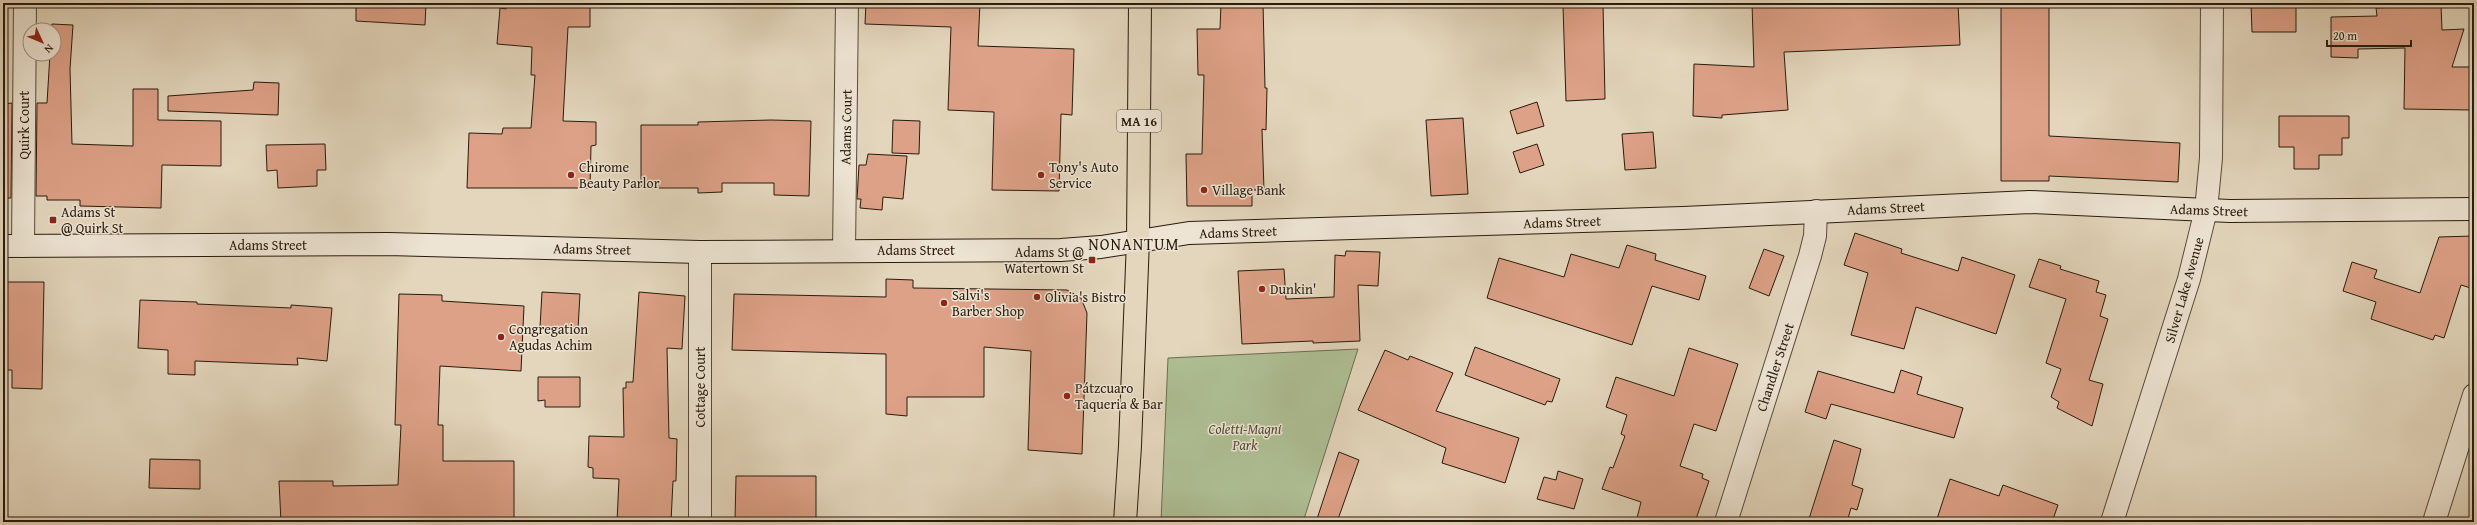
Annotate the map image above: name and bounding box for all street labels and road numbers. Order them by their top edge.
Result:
street label: Adams Court [835,89,857,165]
street label: Quirk Court [14,90,34,160]
road number: MA 16 [1117,110,1161,132]
street label: Adams Street [1846,196,1926,220]
street label: Adams Street [2170,199,2248,221]
street label: Adams Street [1523,211,1601,233]
street label: Adams Street [1199,221,1277,243]
street label: Silver Lake Avenue [2159,234,2209,345]
street label: Adams Street [229,235,307,255]
street label: Adams Street [553,238,631,260]
street label: Adams Street [877,240,955,260]
street label: Chandler Street [1751,320,1799,414]
street label: Cottage Court [690,346,710,427]

